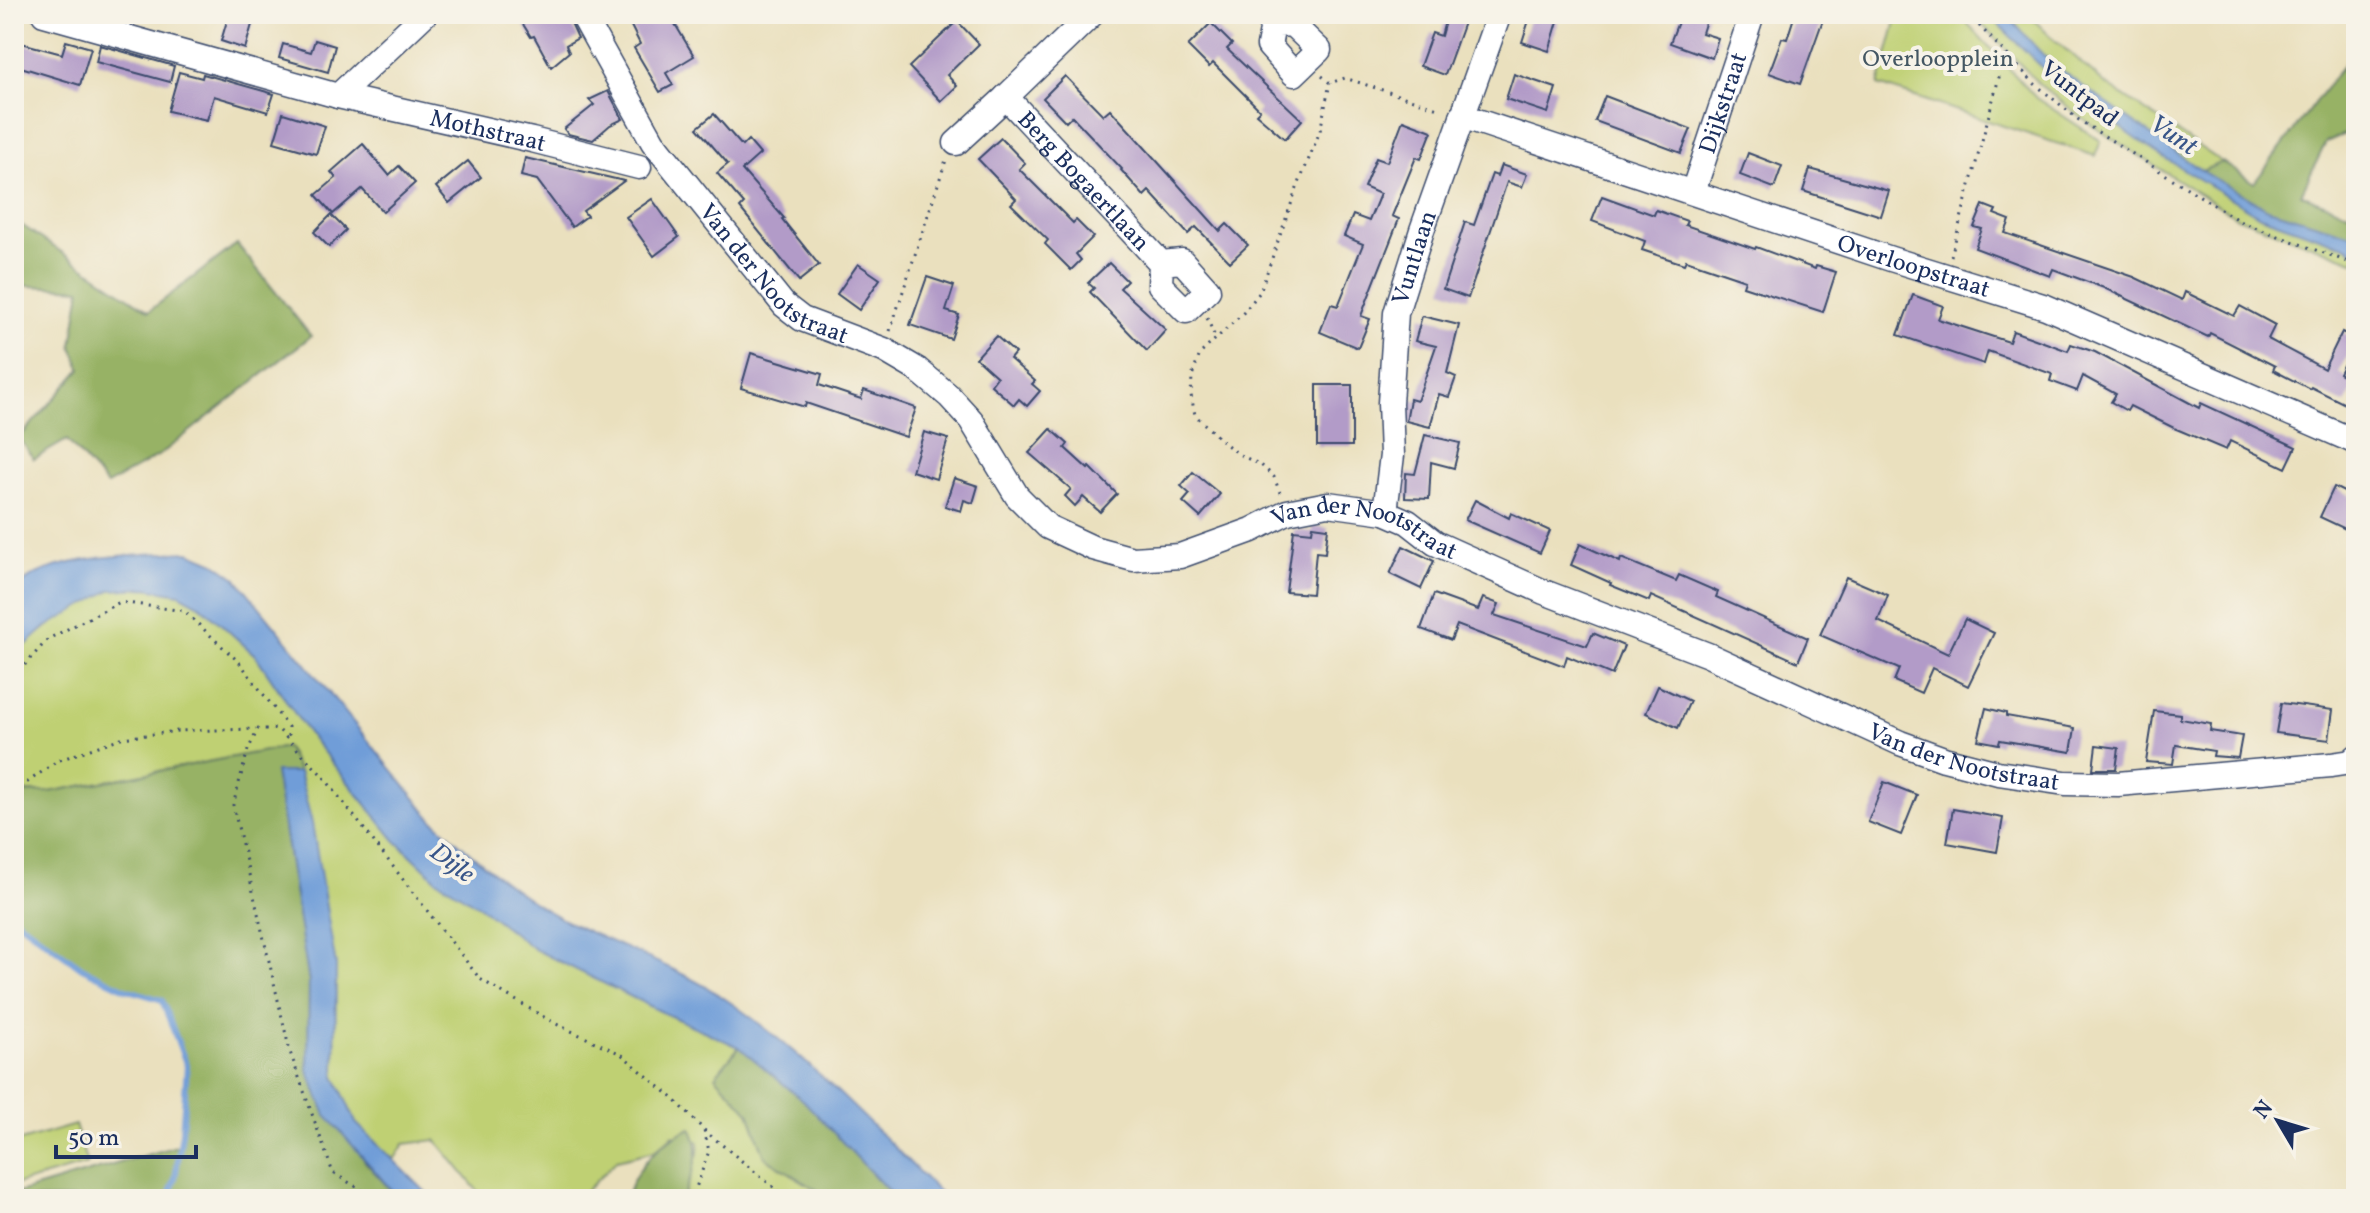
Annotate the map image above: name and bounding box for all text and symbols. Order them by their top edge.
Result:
park label: Overloopplein [1862,43,2014,77]
street label: Dijkstraat [1692,48,1757,159]
street label: Vuntpad [2033,53,2125,136]
street label: Mothstraat [426,102,549,162]
street label: Berg Bogaertlaan [1009,104,1157,260]
water label: Vunt [2142,106,2205,165]
street label: Van der Nootstraat [690,197,853,354]
street label: Vuntlaan [1385,206,1447,309]
street label: Overloopstraat [1832,227,1994,308]
street label: Van der Nootstraat [1266,489,1462,570]
street label: Van der Nootstraat [1862,716,2062,801]
water label: Dijle [422,835,482,893]
north arrow [2238,1081,2318,1161]
text: N [2247,1094,2281,1126]
scale bar [56,1109,196,1159]
text: 50 m [68,1122,120,1156]

